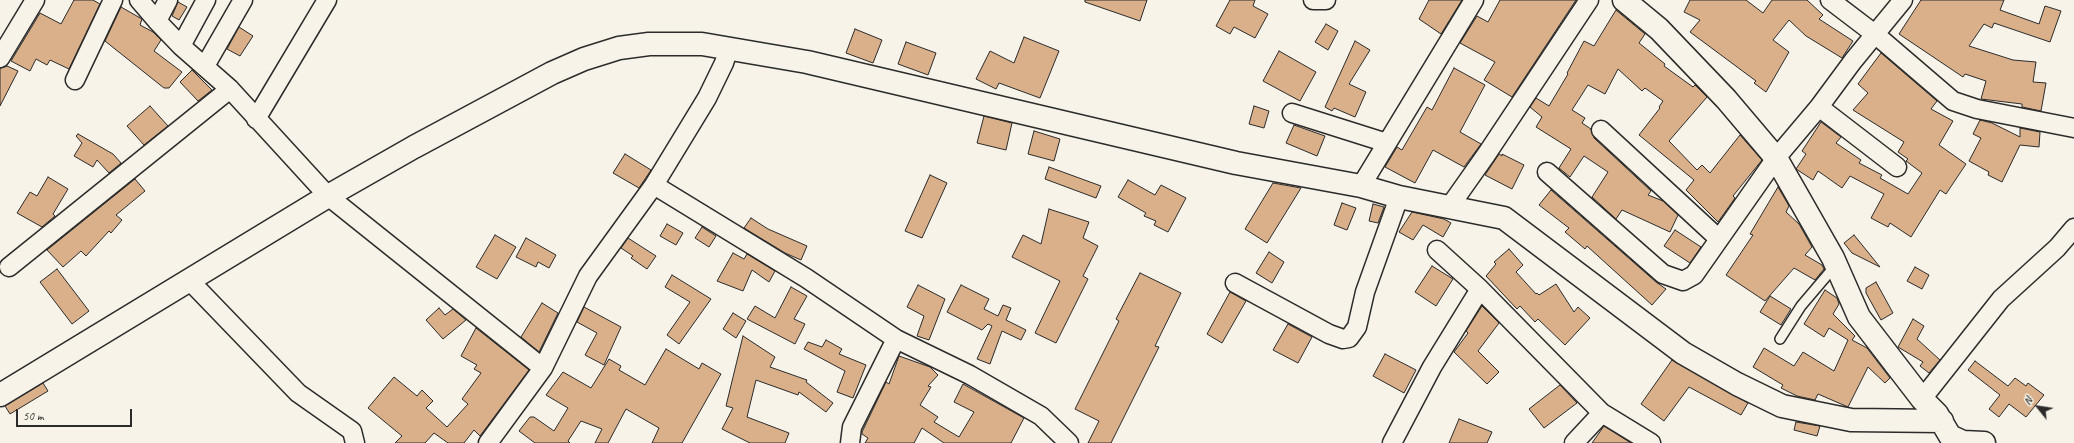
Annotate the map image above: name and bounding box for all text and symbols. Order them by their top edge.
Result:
north arrow [2018,387,2058,427]
text: N [2020,395,2035,407]
scale bar [18,401,134,427]
text: 50 m [23,408,43,424]

